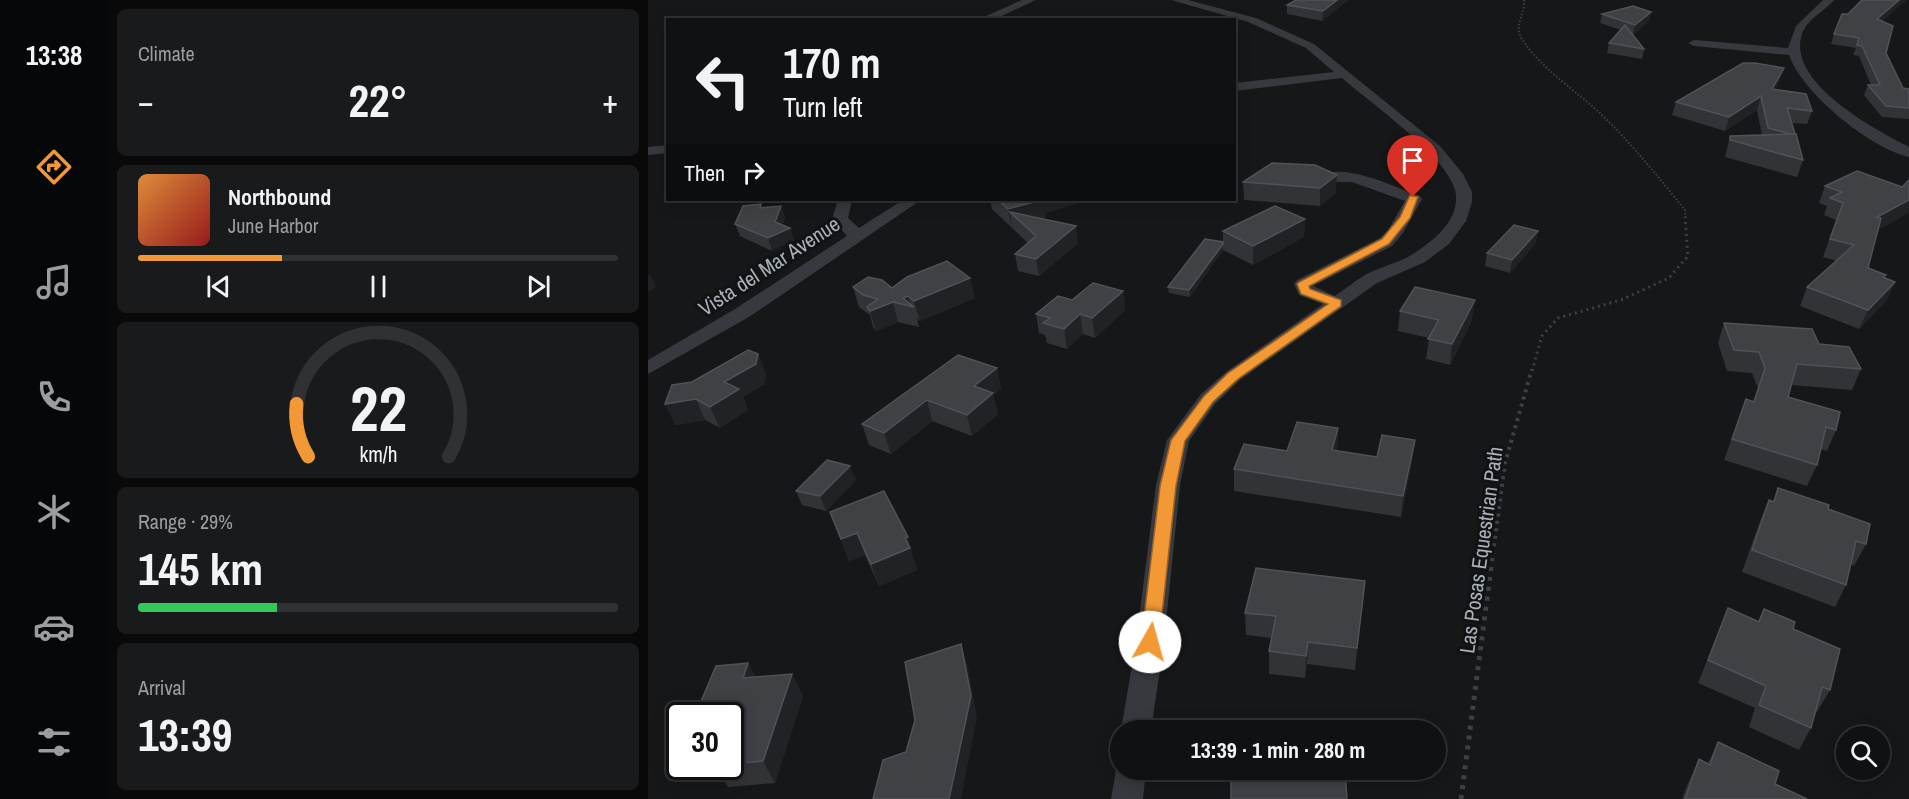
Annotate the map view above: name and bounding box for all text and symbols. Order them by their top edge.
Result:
text: 170 m [783,35,881,91]
text: 13:38 [26,37,82,73]
text: Climate [138,40,195,67]
icon: left [684,42,762,120]
text: 22° [348,70,408,131]
text: − [138,79,154,123]
text: + [602,79,618,123]
text: Turn left [783,89,862,125]
pin [1387,135,1438,197]
icon: arrive [1396,144,1429,177]
icon: directions [33,146,75,188]
icon: right [737,156,770,189]
text: Then [684,158,725,188]
text: Northbound [228,182,331,212]
street label: Vista del Mar Avenue [693,209,845,323]
text: June Harbor [228,212,318,239]
icon: music [33,261,75,303]
icon: previous [202,270,235,303]
icon: pause [362,270,395,303]
icon: next [522,270,555,303]
text: 22 [350,366,406,450]
icon: phone [33,376,75,418]
text: km/h [359,440,397,469]
street label: Las Posas Equestrian Path [1452,445,1510,655]
icon: climate [33,491,75,533]
text: Range · 29% [138,508,233,535]
text: 145 km [138,538,263,599]
icon: car [33,606,75,648]
position arrow [1118,610,1182,674]
text: Arrival [138,674,185,701]
speed limit sign: 30 [666,702,744,780]
text: 13:39 [138,704,232,765]
icon: filters [33,721,75,763]
map controls [1836,726,1890,780]
button: search [1836,726,1890,780]
text: 13:39 · 1 min · 280 m [1191,735,1365,765]

